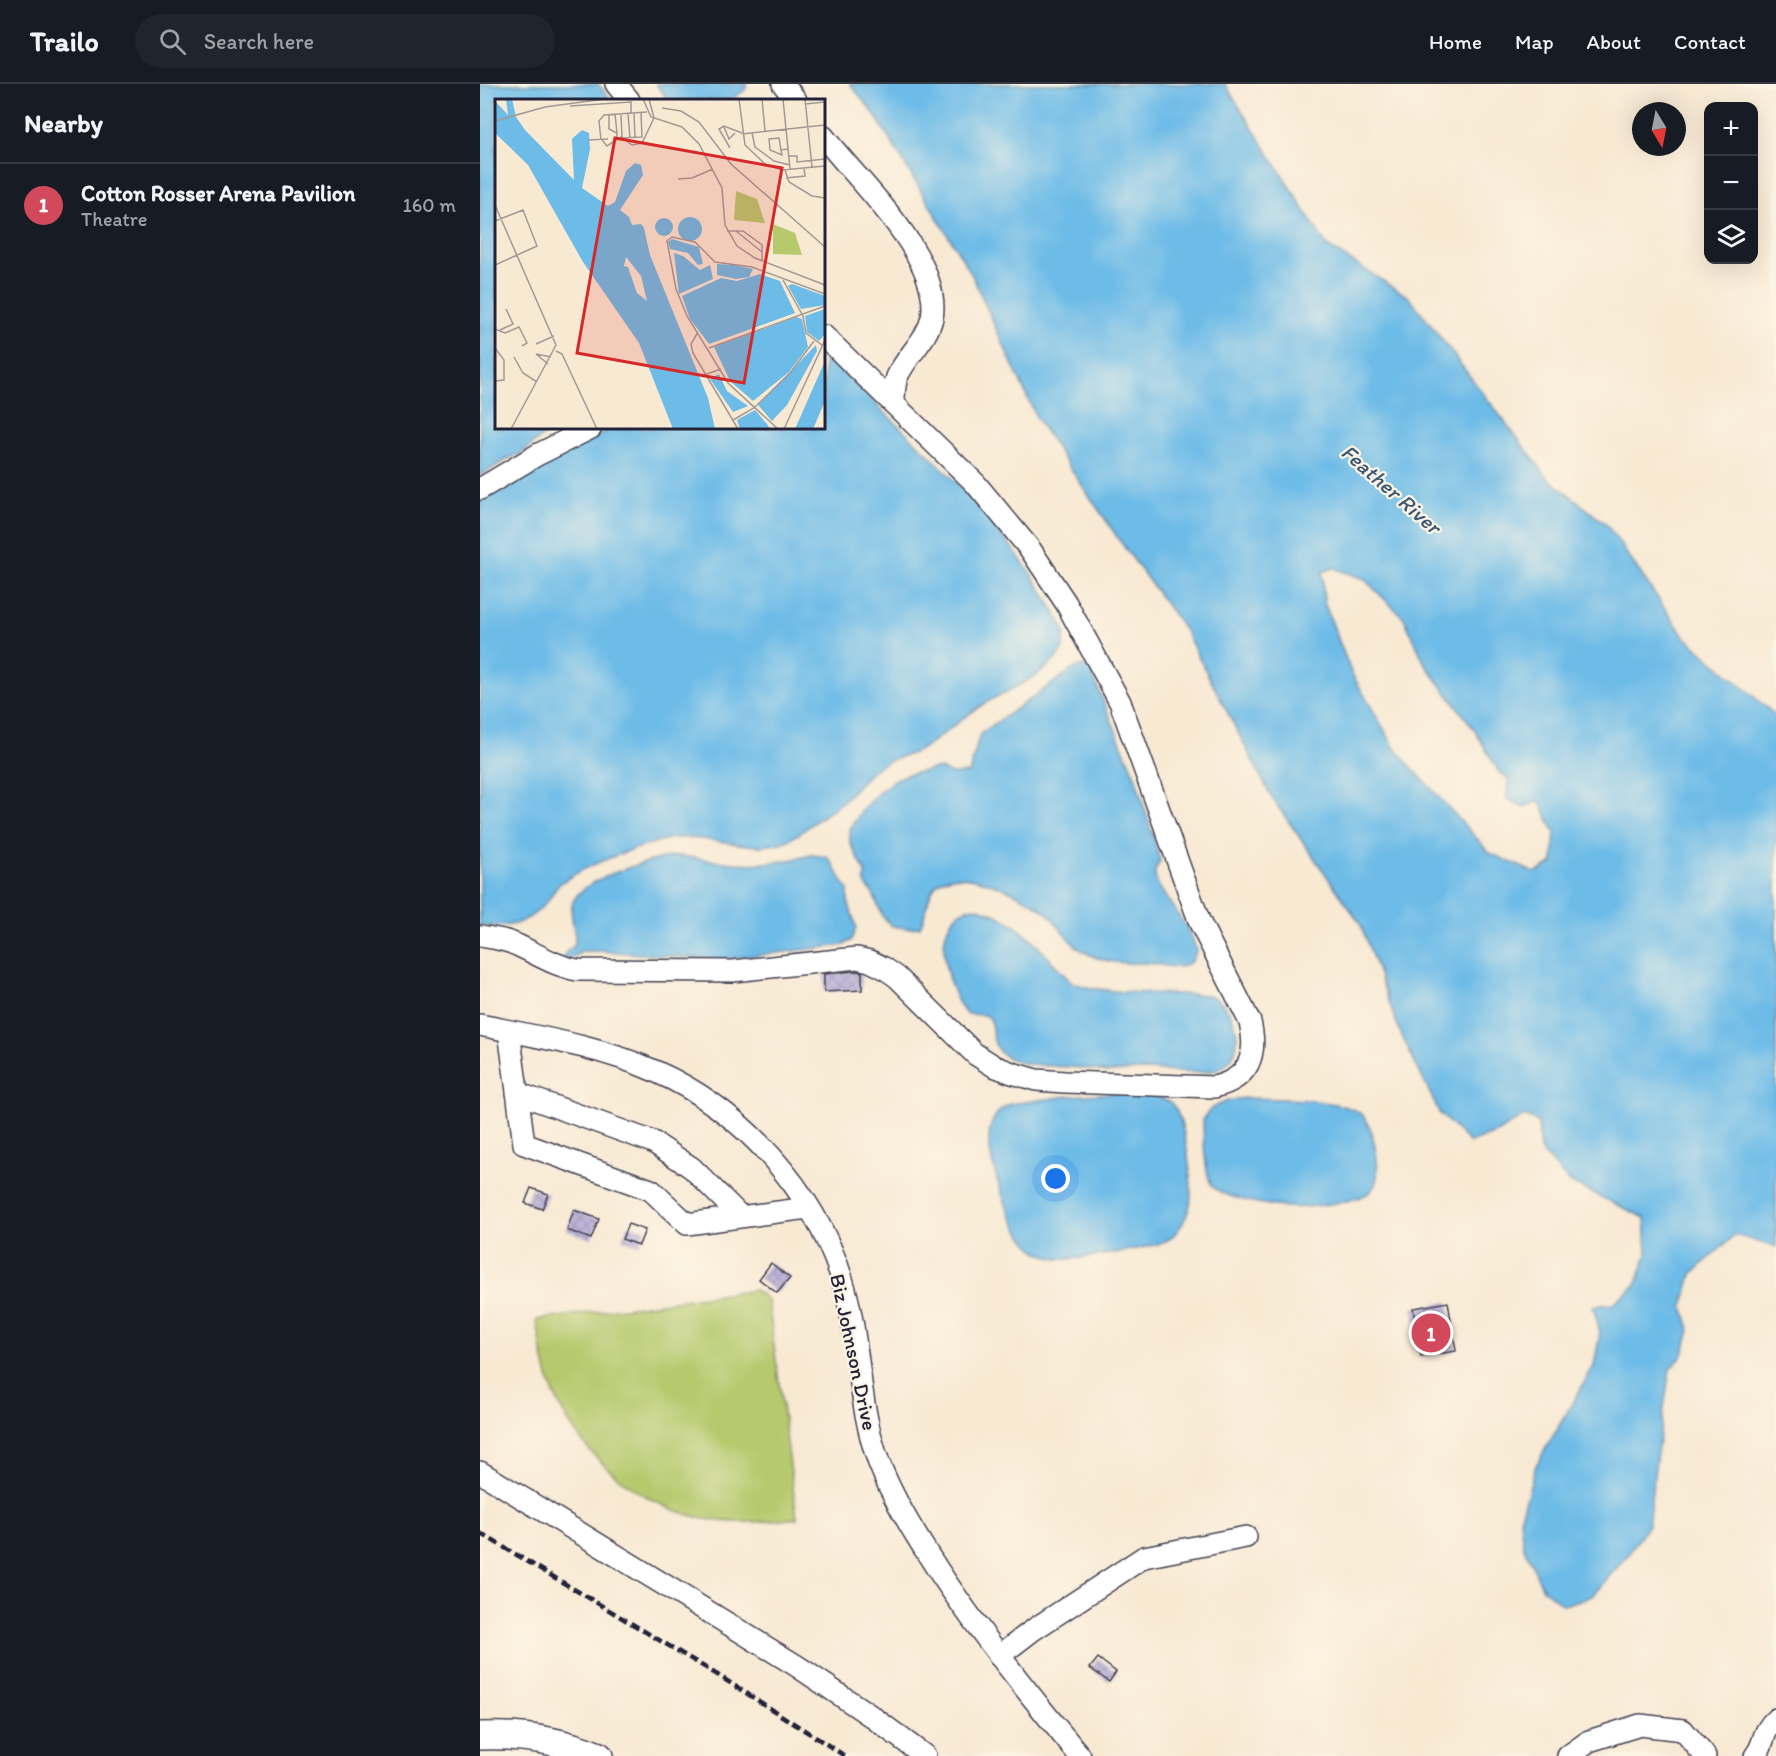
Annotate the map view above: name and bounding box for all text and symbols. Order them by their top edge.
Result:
search box [135,14,555,68]
text: Trailo [30,24,99,58]
icon: search [156,25,189,58]
text: Search here [204,28,314,55]
text: Home [1429,29,1482,54]
text: Map [1515,29,1554,54]
text: About [1587,29,1641,54]
text: Contact [1674,29,1746,54]
inset map [495,99,825,429]
north arrow [1632,102,1686,156]
map controls [1704,102,1758,264]
button: + [1704,102,1758,156]
text: Nearby [24,107,103,139]
button: − [1704,156,1758,210]
text: Cotton Rosser Arena Pavilion [81,180,356,207]
text: 1 [39,193,48,217]
text: 160 m [403,193,456,217]
text: Theatre [81,207,147,231]
button: layers [1704,210,1758,264]
water label: Feather River [1336,438,1449,541]
your location [1041,1164,1070,1193]
street label: Biz Johnson Drive [825,1271,883,1433]
pin: 1 [1412,1310,1450,1356]

